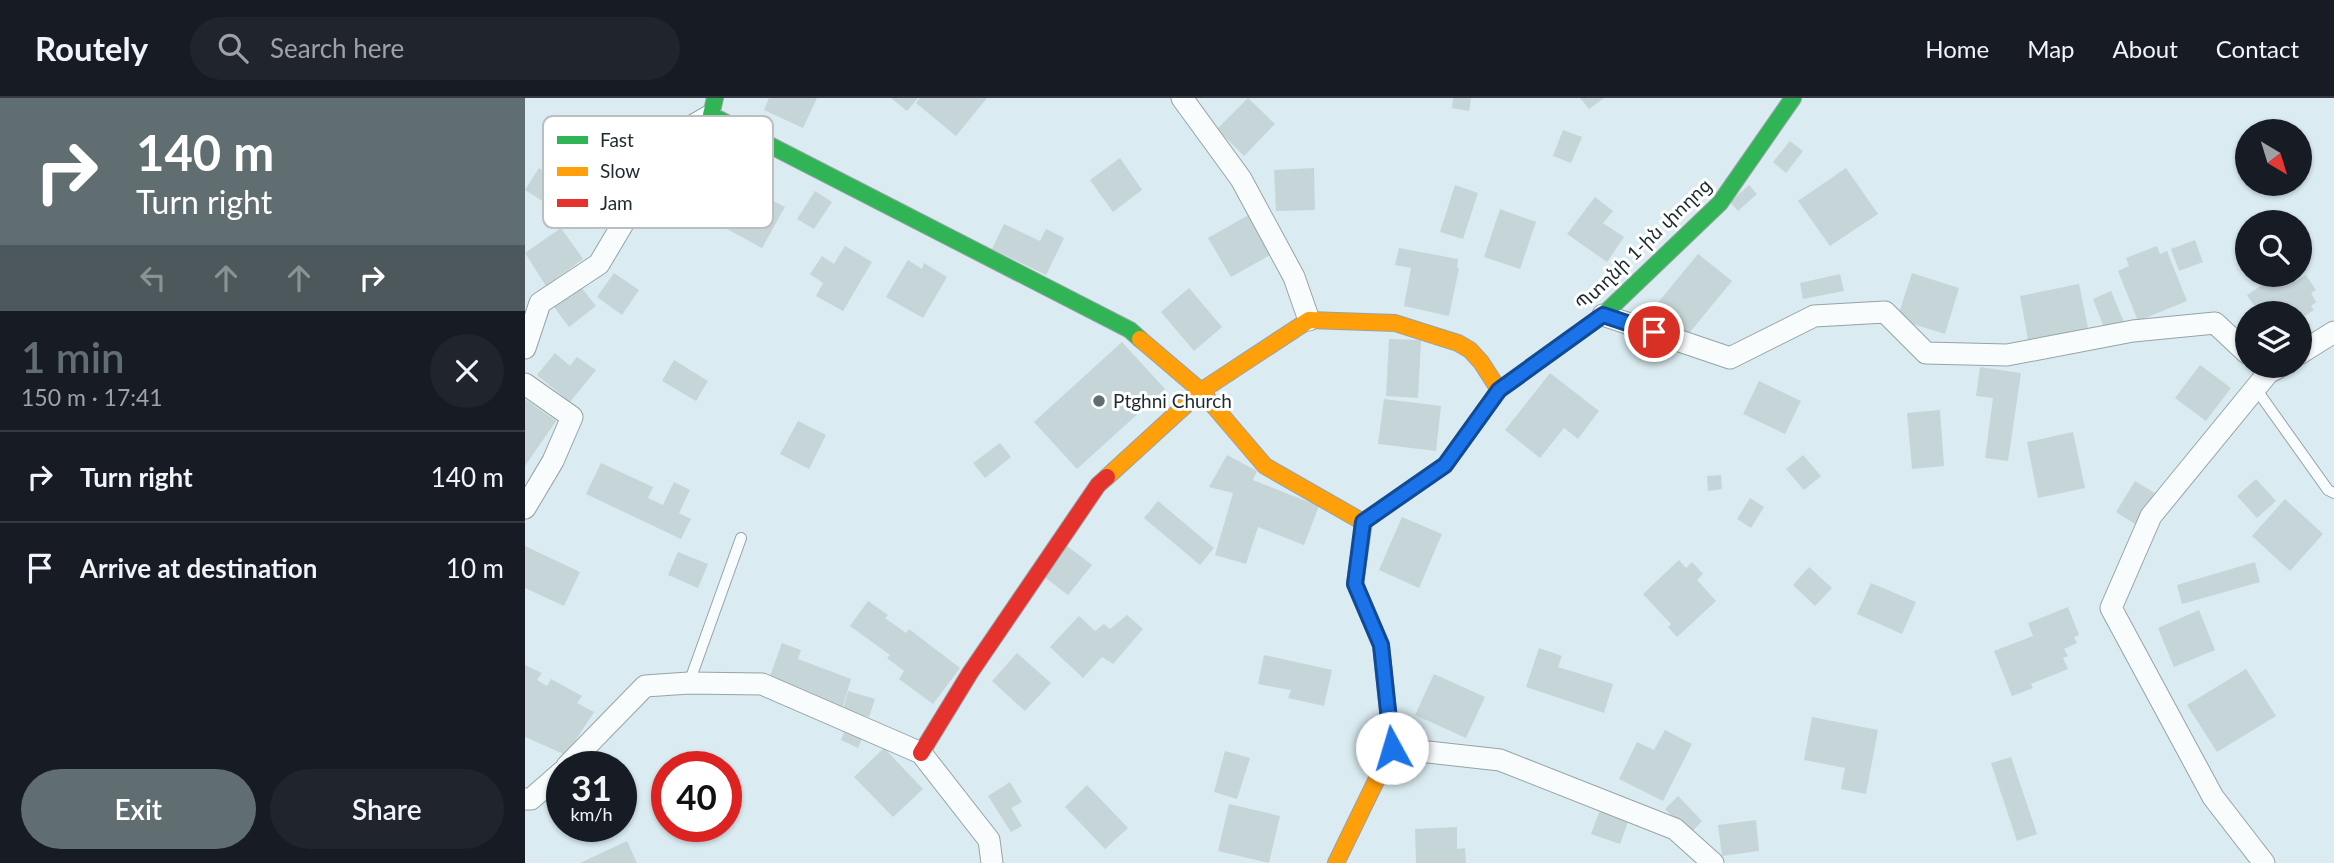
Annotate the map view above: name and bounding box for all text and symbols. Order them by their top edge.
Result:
search box [190,17,680,80]
text: Routely [35,28,148,68]
icon: search [214,29,252,67]
text: Search here [270,32,404,64]
text: Home [1925,34,1989,63]
text: Map [2027,34,2075,63]
text: About [2113,34,2178,63]
text: Contact [2216,34,2299,63]
legend [543,116,773,228]
north arrow [2235,119,2312,196]
map controls [2235,119,2312,378]
text: 140 m [136,123,274,181]
icon: right [21,126,112,217]
text: Fast [600,128,634,151]
text: Slow [600,159,640,182]
street label: Պտղնի 1-ին փողոց [1570,173,1716,315]
text: Turn right [136,182,272,221]
text: Jam [600,191,633,214]
button: search [2235,210,2312,287]
icon: left [134,259,172,297]
icon: ahead [207,259,245,297]
icon: ahead [280,259,318,297]
icon: right [353,259,391,297]
button: layers [2235,301,2312,378]
pin [1624,302,1684,362]
icon: arrive [1635,313,1673,351]
text: 1 min [21,332,125,382]
button: close [430,334,504,408]
text: 150 m · 17:41 [21,383,163,411]
place label: Ptghni Church [1113,389,1232,412]
marker: Ptghni Church [1091,393,1107,409]
icon: right [21,458,59,496]
text: Turn right [80,461,193,493]
text: 140 m [431,461,504,493]
icon: arrive [21,549,59,587]
text: Arrive at destination [80,552,317,584]
text: 10 m [446,552,504,584]
position arrow [1355,711,1429,785]
speed limit sign: 40 [651,751,742,842]
text: 31 [571,766,612,808]
button: Exit [21,769,256,849]
button: Share [270,769,504,849]
text: km/h [570,803,613,825]

